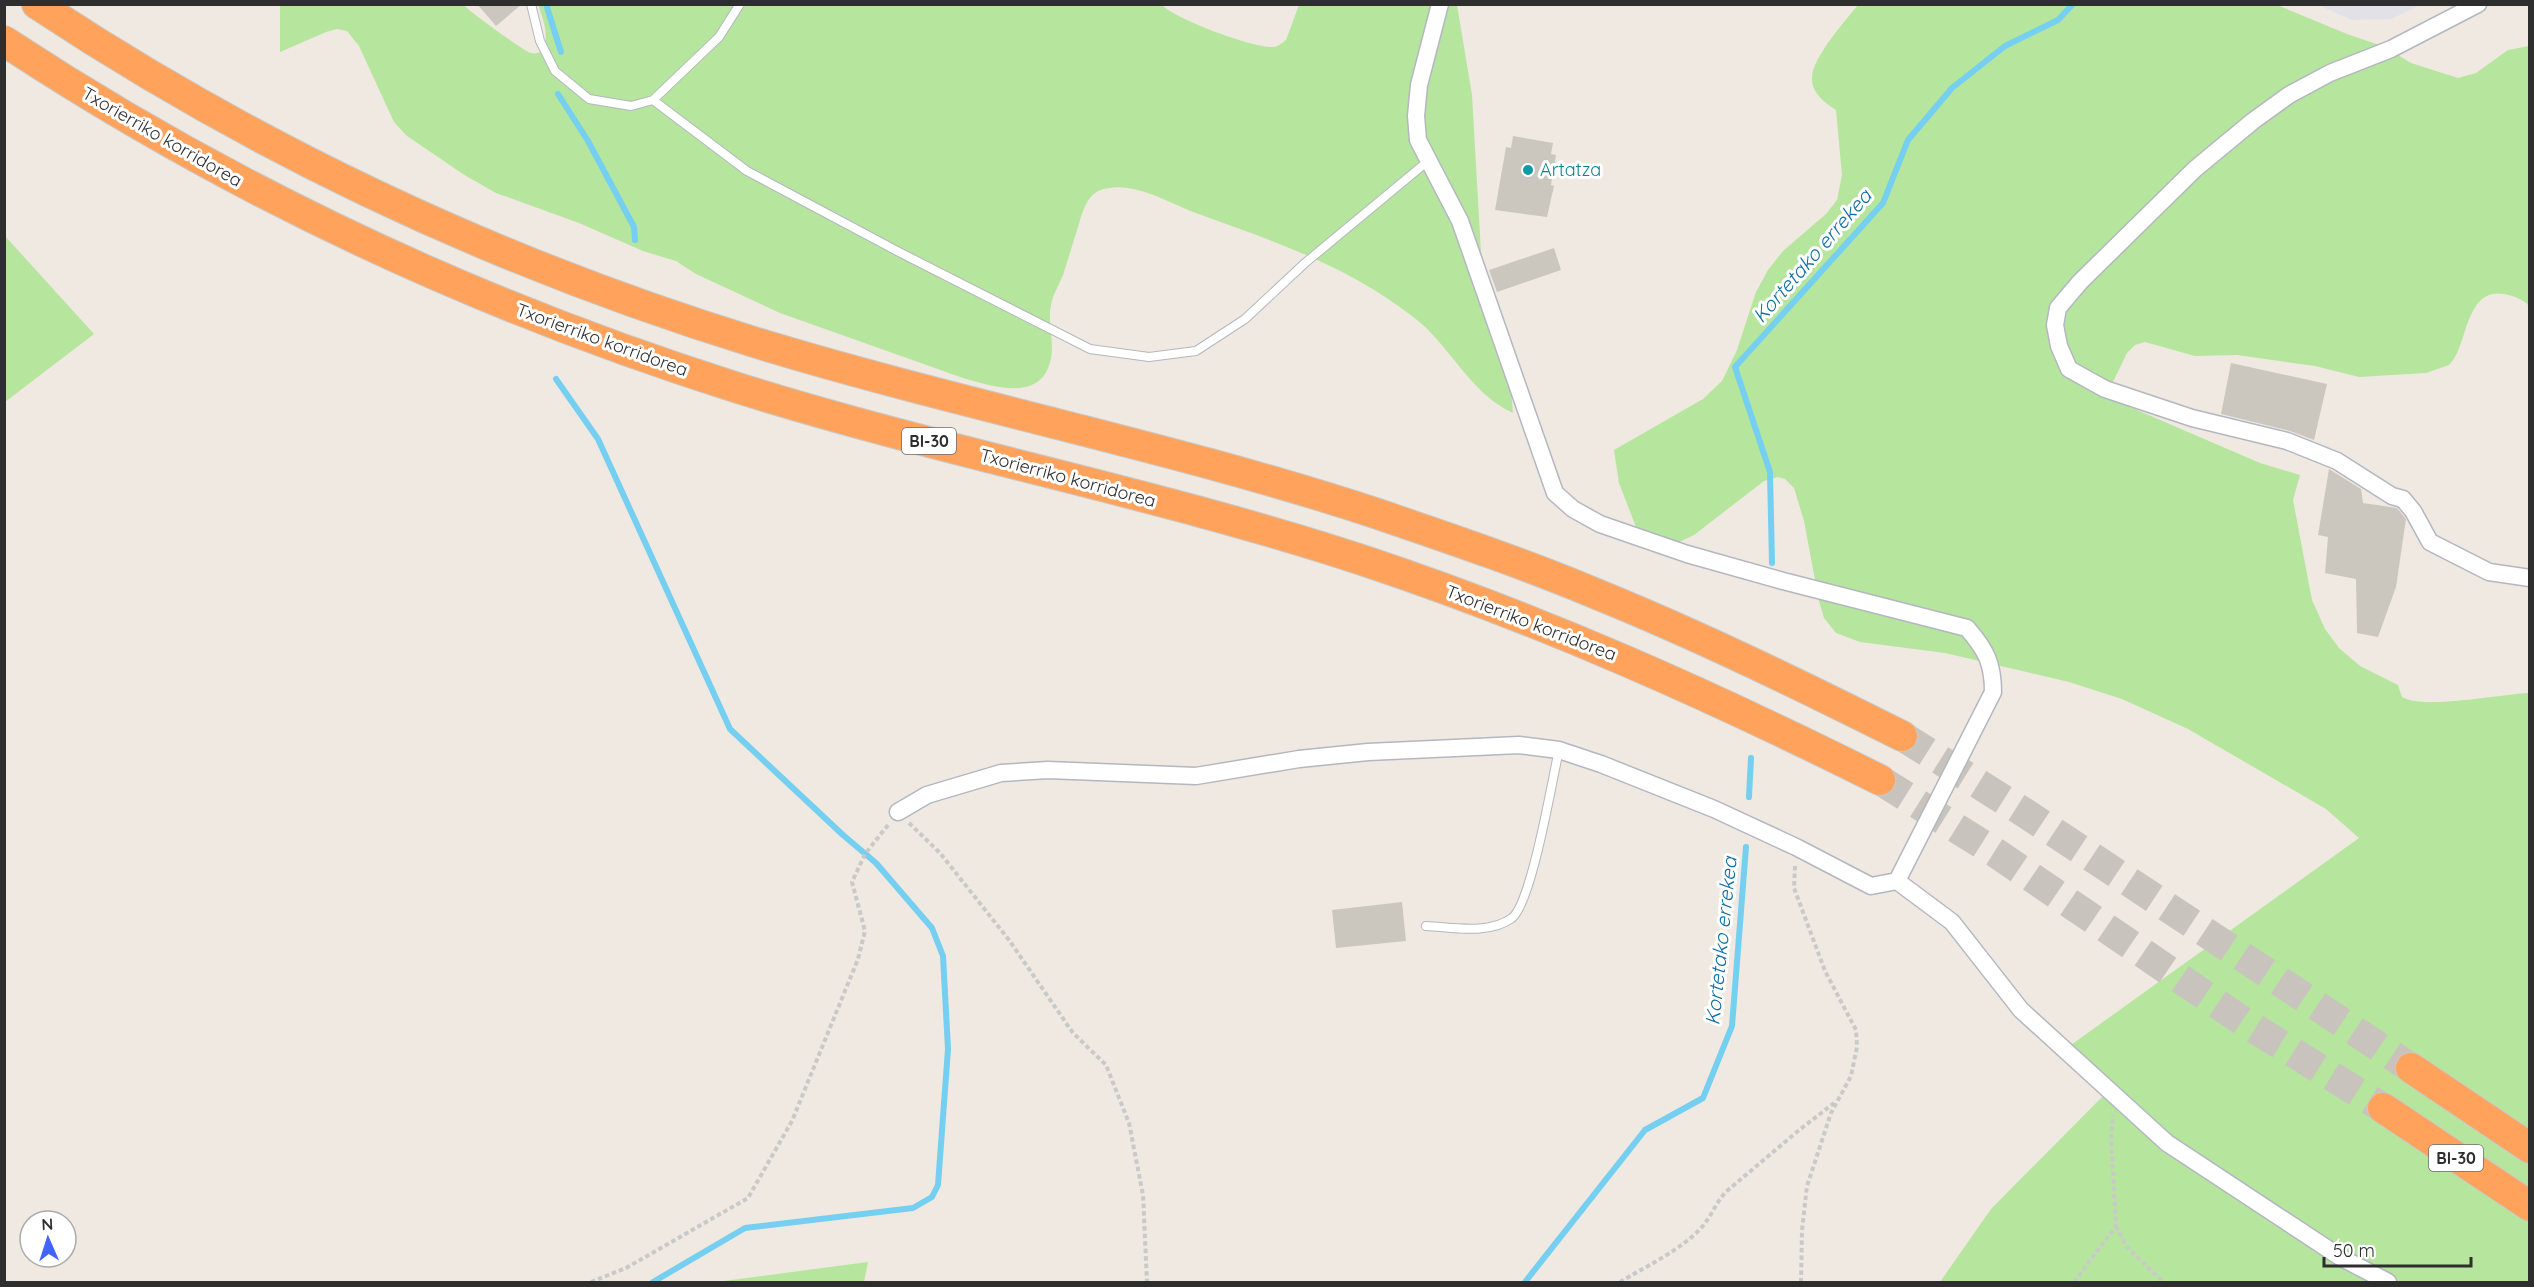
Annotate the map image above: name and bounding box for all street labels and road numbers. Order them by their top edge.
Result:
street label: Txorierriko korridorea [78,81,246,192]
street label: Txorierriko korridorea [513,298,691,381]
road number: BI-30 [902,428,956,454]
street label: Txorierriko korridorea [978,443,1158,512]
street label: Txorierriko korridorea [1443,579,1620,666]
road number: BI-30 [2429,1145,2483,1171]

